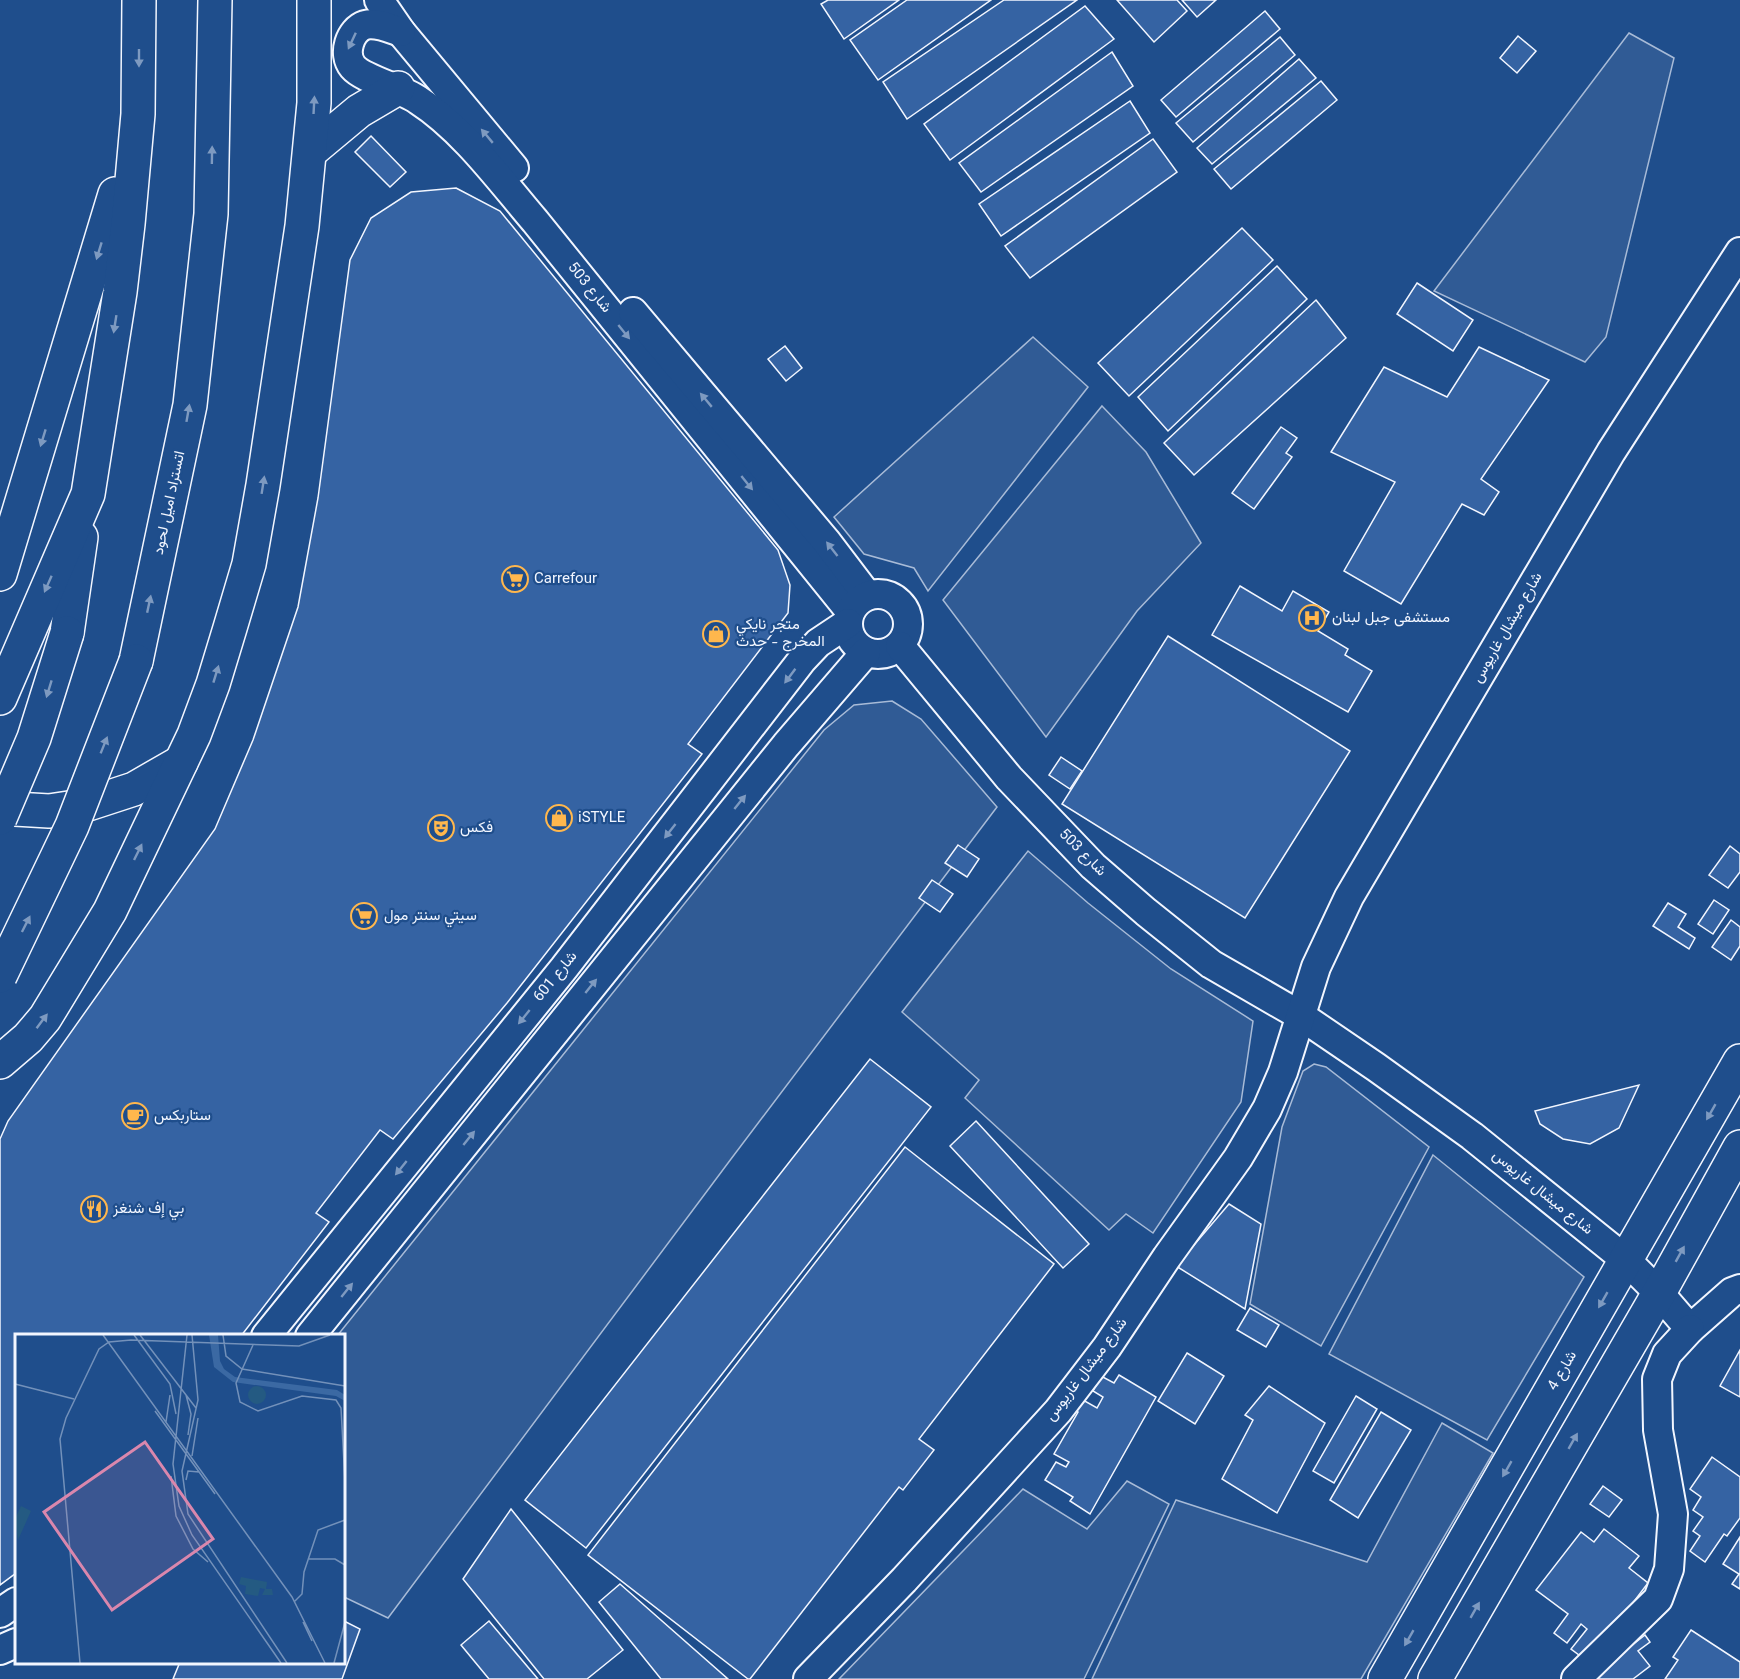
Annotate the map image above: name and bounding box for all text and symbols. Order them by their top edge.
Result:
one-way arrow [347,32,357,50]
one-way arrow [134,49,144,68]
one-way arrow [309,96,319,115]
one-way arrow [481,128,494,144]
one-way arrow [208,146,217,165]
one-way arrow [94,242,103,260]
street label: شارع 503 [561,258,617,318]
one-way arrow [110,314,119,333]
one-way arrow [618,324,631,340]
one-way arrow [699,392,712,408]
one-way arrow [184,403,193,422]
one-way arrow [38,429,47,447]
street label: اتستراد اميل لحود [148,449,192,557]
one-way arrow [259,475,268,494]
one-way arrow [741,476,753,491]
one-way arrow [826,541,838,556]
supermarket icon: Carrefour [500,564,530,594]
place label: Carrefour [534,568,597,591]
street label: شارع ميشال غاريوس [1467,568,1549,688]
one-way arrow [43,575,52,593]
one-way arrow [145,594,154,613]
hospital icon: مستشفى جبل لبنان [1297,603,1327,633]
place label: مستشفى جبل لبنان [1332,607,1450,630]
place label: متجر نايكي المخرج - حدث [736,614,825,654]
shop icon: متجر نايكي المخرج - حدث [701,619,731,649]
one-way arrow [212,665,221,683]
one-way arrow [784,669,796,684]
one-way arrow [44,680,53,698]
one-way arrow [99,736,109,754]
one-way arrow [733,795,746,810]
shop icon: iSTYLE [544,803,574,833]
place label: iSTYLE [578,807,626,830]
theatre icon: فكس [426,813,456,843]
place label: فكس [460,817,493,840]
one-way arrow [665,823,677,838]
street label: شارع 503 [1053,824,1111,882]
one-way arrow [134,844,143,861]
supermarket icon: سيتي سنتر مول [349,901,379,931]
place label: سيتي سنتر مول [384,905,477,928]
one-way arrow [21,915,31,933]
street label: شارع 601 [528,947,584,1007]
one-way arrow [585,978,598,994]
one-way arrow [517,1009,530,1025]
one-way arrow [35,1013,48,1029]
cafe icon: ستاربكس [120,1101,150,1131]
one-way arrow [1706,1104,1716,1121]
place label: ستاربكس [154,1105,211,1128]
one-way arrow [462,1131,475,1146]
street label: شارع ميشال غاريوس [1486,1145,1598,1241]
one-way arrow [395,1160,408,1175]
restaurant icon: بي إف شنغز [79,1194,109,1224]
place label: بي إف شنغز [112,1198,185,1221]
one-way arrow [1675,1245,1685,1262]
one-way arrow [340,1282,353,1298]
one-way arrow [1599,1291,1609,1308]
street label: شارع ميشال غاريوس [1040,1313,1134,1427]
inset map [15,1334,345,1664]
street label: شارع 4 [1542,1347,1584,1395]
one-way arrow [1567,1433,1578,1449]
one-way arrow [1501,1461,1512,1477]
one-way arrow [1470,1601,1480,1618]
one-way arrow [1404,1629,1414,1646]

